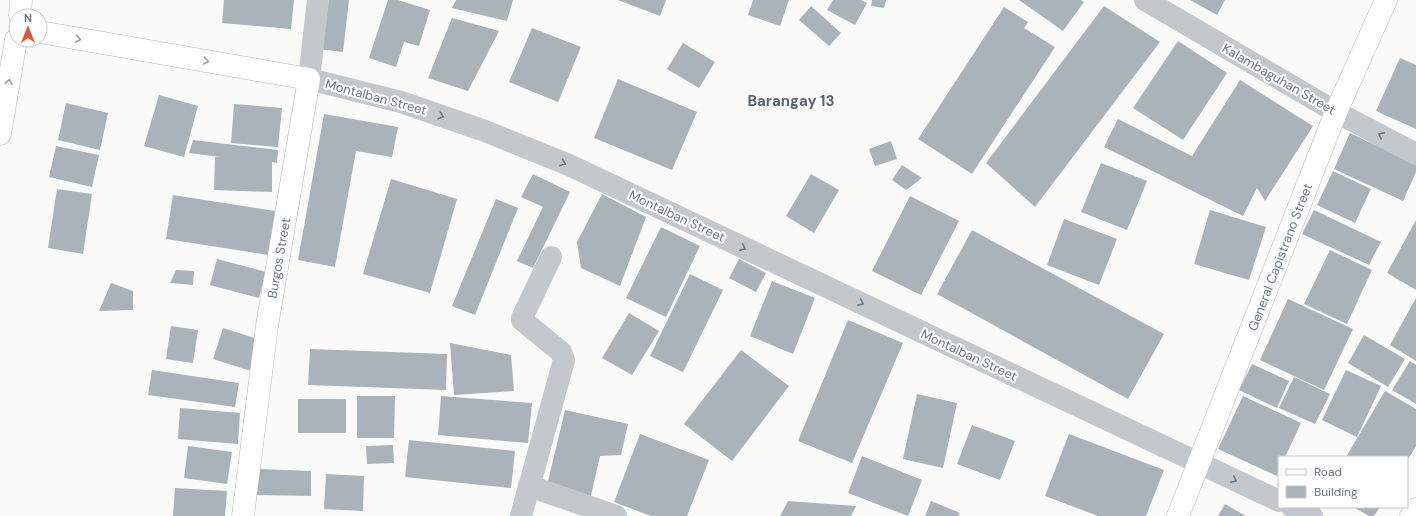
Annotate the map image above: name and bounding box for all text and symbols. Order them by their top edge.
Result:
north arrow [8,8,48,48]
text: N [24,11,32,25]
one-way arrow [75,34,82,43]
street label: Kalambaguhan Street [1219,40,1339,118]
one-way arrow [203,57,210,65]
street label: Montalban Street [323,75,429,119]
one-way arrow [5,79,13,85]
district label: Barangay 13 [747,91,835,111]
one-way arrow [438,111,445,120]
one-way arrow [1378,133,1386,140]
one-way arrow [559,158,566,166]
street label: General Capistrano Street [1244,181,1316,333]
street label: Montalban Street [626,186,728,246]
street label: Burgos Street [264,216,294,300]
one-way arrow [739,243,747,251]
one-way arrow [857,298,864,306]
street label: Montalban Street [918,325,1020,385]
legend [1278,456,1408,508]
text: Road [1314,464,1342,480]
one-way arrow [1230,475,1238,483]
text: Building [1314,484,1358,500]

